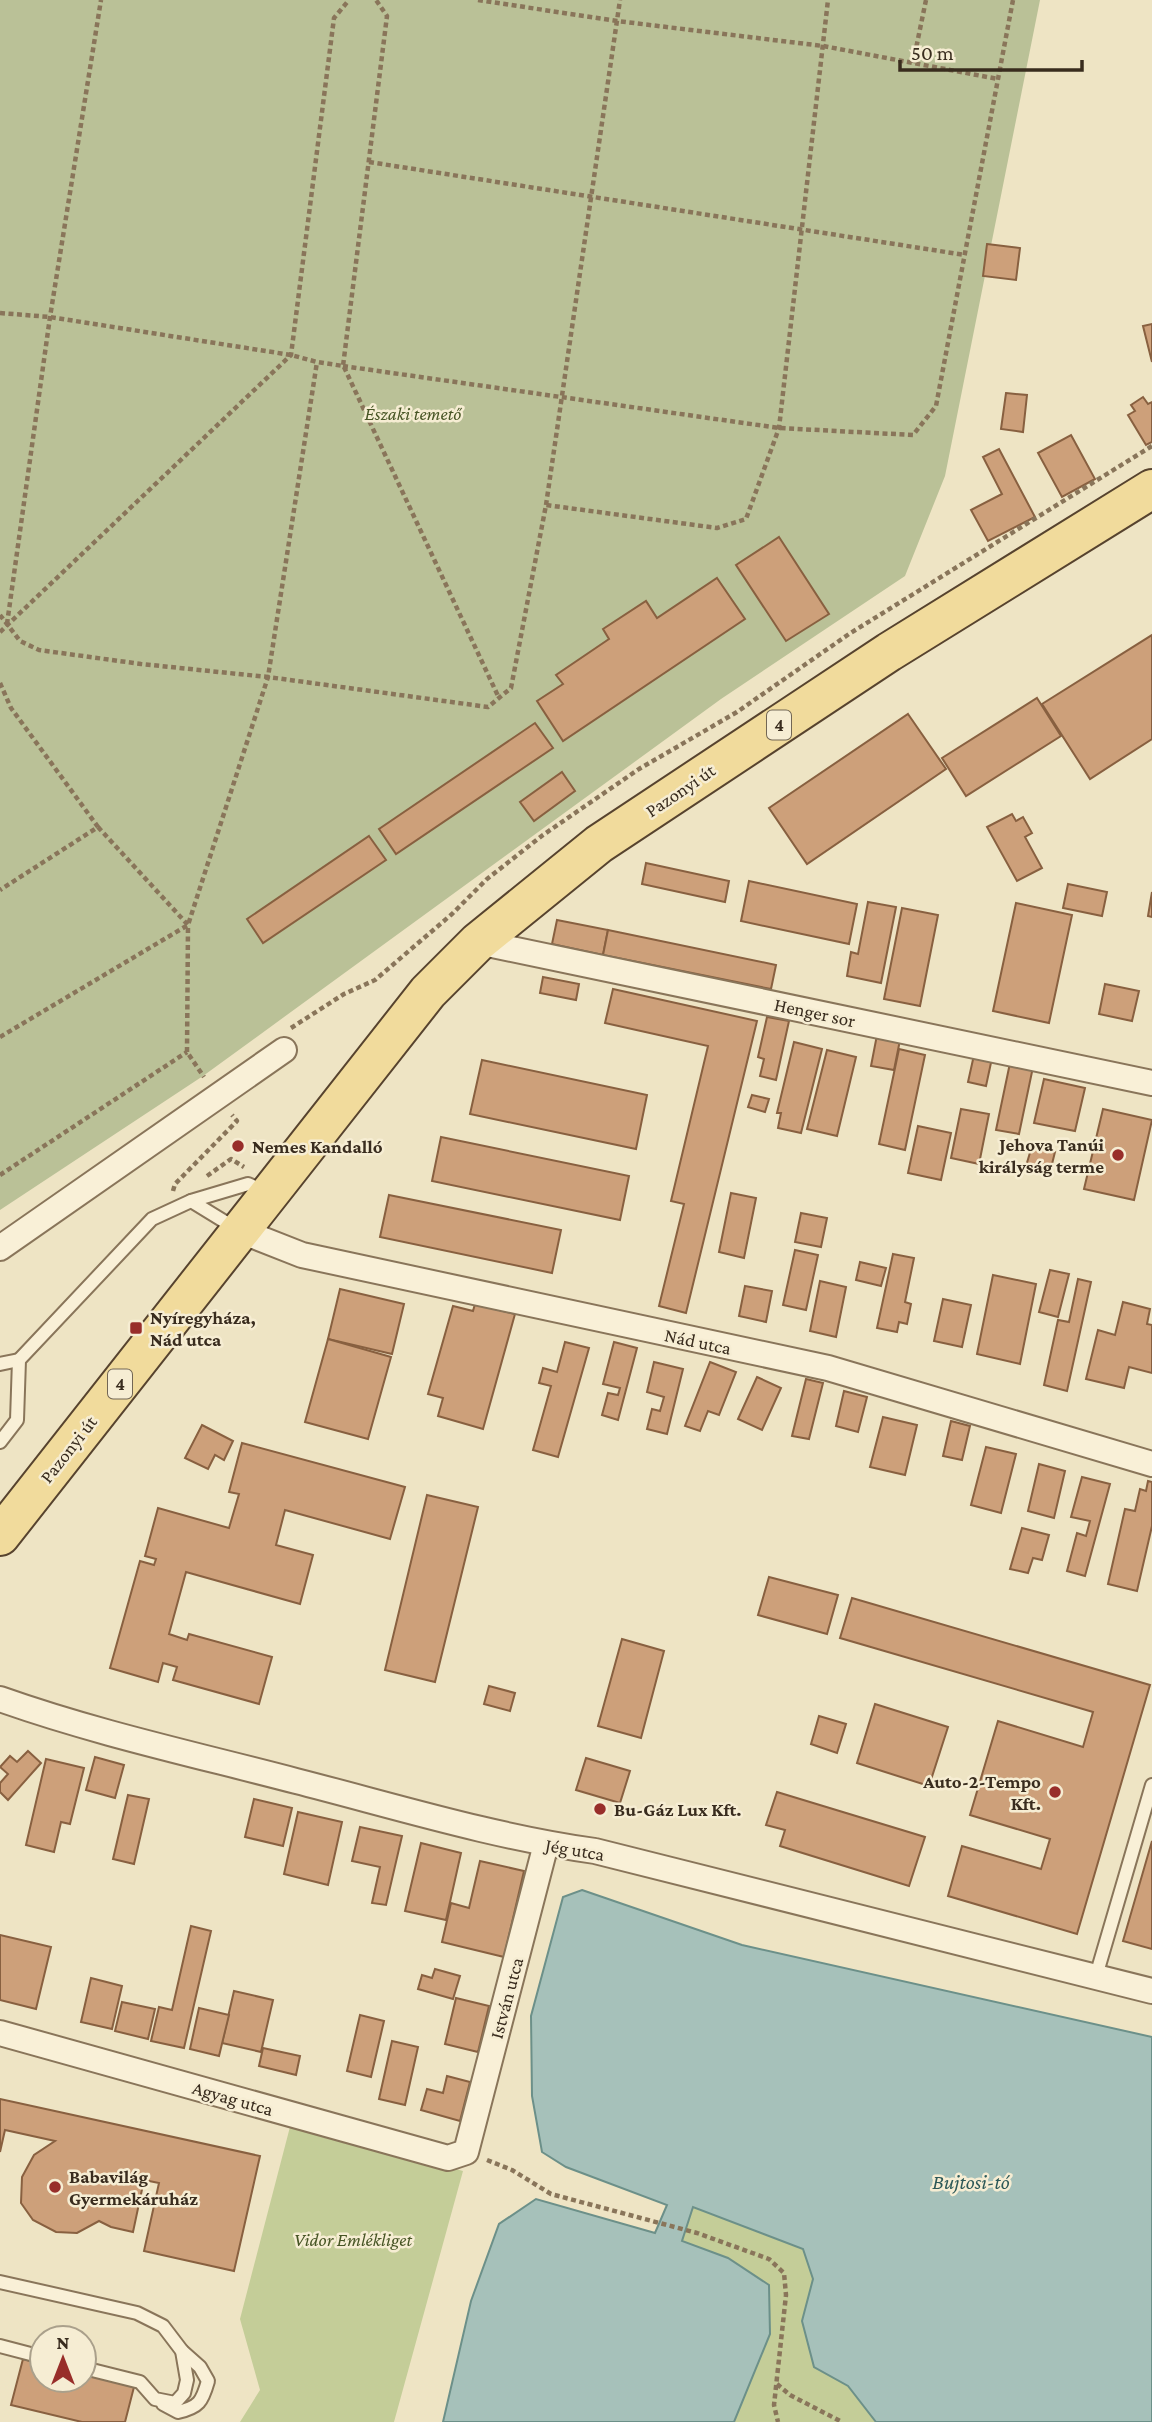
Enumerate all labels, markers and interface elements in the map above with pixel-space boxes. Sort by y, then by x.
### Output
scale bar [900,28,1082,72]
text: 50 m [911,41,954,65]
park label: Északi temető [365,403,462,424]
road number: 4 [767,710,791,740]
street label: Pazonyi út [641,759,720,821]
street label: Henger sor [772,994,858,1031]
place label: Jehova Tanúi királyság terme [979,1134,1104,1177]
place label: Nemes Kandalló [252,1136,383,1157]
marker: Nemes Kandalló [230,1138,246,1154]
marker: Jehova Tanúi királyság terme [1110,1147,1126,1163]
place label: Nyíregyháza, Nád utca [150,1307,256,1350]
marker: Nyíregyháza, Nád utca [128,1320,144,1336]
street label: Nád utca [663,1324,733,1359]
road number: 4 [108,1370,132,1399]
street label: Pazonyi út [36,1411,102,1487]
place label: Auto-2-Tempo Kft. [922,1771,1041,1814]
marker: Auto-2-Tempo Kft. [1047,1784,1063,1800]
place label: Bu-Gáz Lux Kft. [614,1799,742,1820]
marker: Bu-Gáz Lux Kft. [592,1801,608,1817]
street label: Jég utca [542,1834,606,1865]
street label: István utca [486,1955,527,2041]
street label: Agyag utca [190,2077,276,2120]
place label: Babavilág Gyermekáruház [69,2166,198,2209]
water label: Bujtosi-tó [932,2170,1011,2194]
marker: Babavilág Gyermekáruház [47,2179,63,2195]
park label: Vidor Emlékliget [294,2229,412,2250]
north arrow [28,2324,98,2394]
text: N [57,2332,70,2353]

